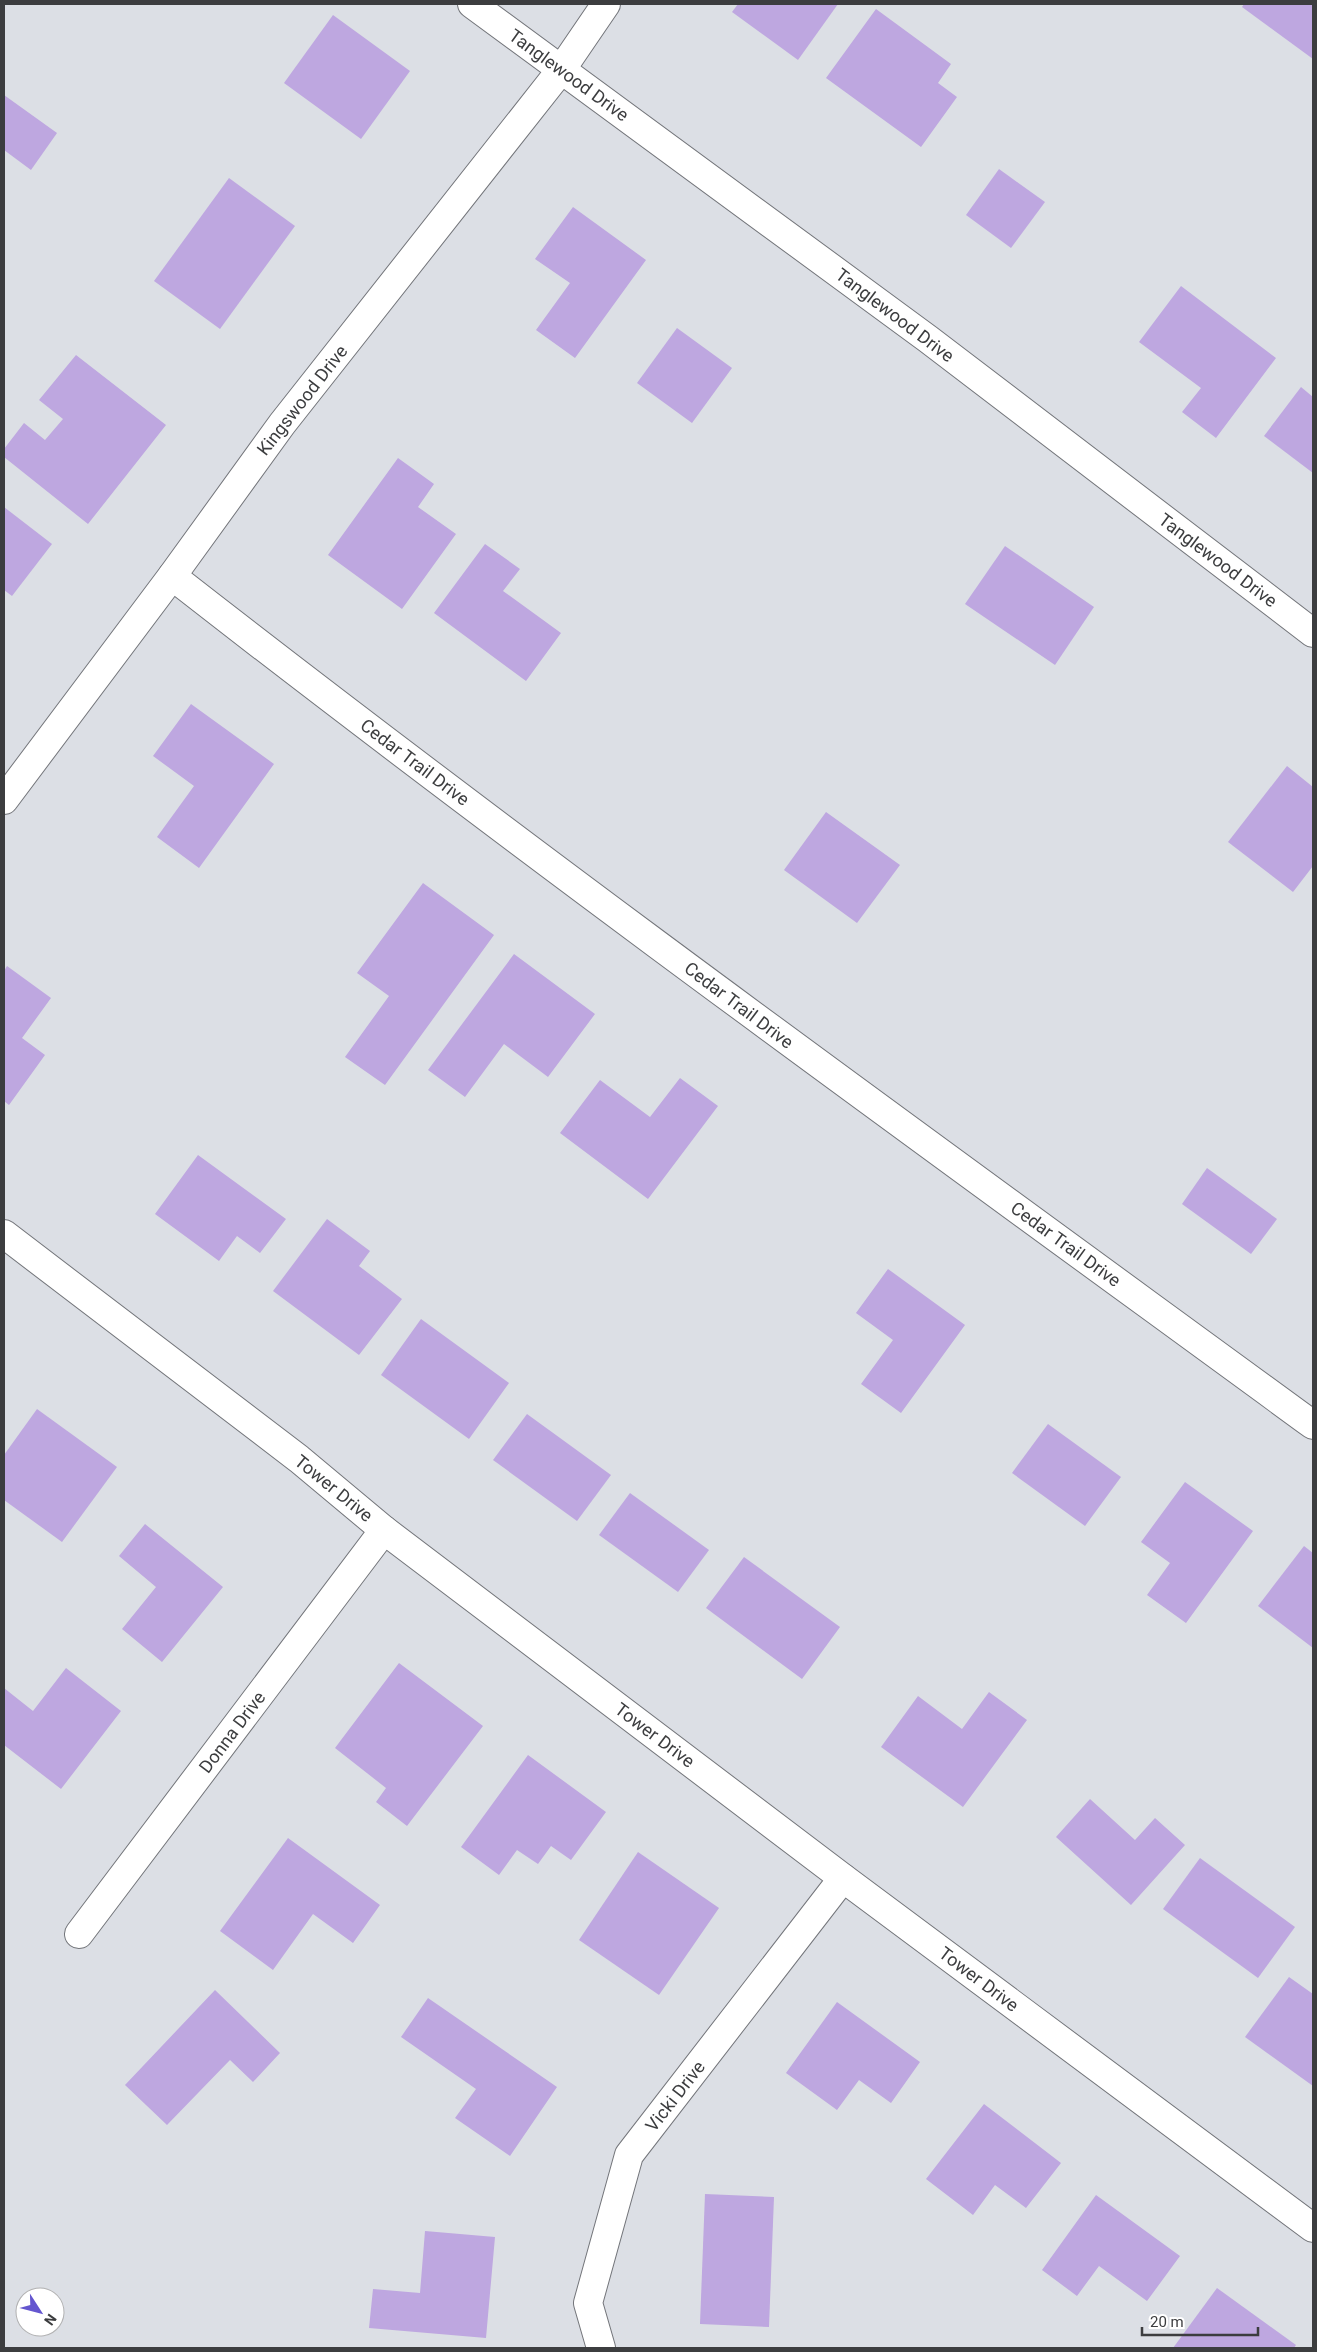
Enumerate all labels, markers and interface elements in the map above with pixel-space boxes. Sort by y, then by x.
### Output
street label: Tanglewood Drive [505,25,633,125]
street label: Tanglewood Drive [832,264,958,366]
street label: Kingswood Drive [252,341,352,459]
street label: Tanglewood Drive [1155,509,1281,611]
street label: Cedar Trail Drive [356,714,474,810]
street label: Cedar Trail Drive [680,957,798,1053]
street label: Cedar Trail Drive [1007,1197,1125,1291]
street label: Tower Drive [291,1450,377,1526]
street label: Donna Drive [195,1687,269,1777]
street label: Tower Drive [611,1698,699,1772]
street label: Tower Drive [935,1942,1023,2016]
street label: Vicki Drive [641,2057,709,2135]
north arrow [15,2287,65,2337]
scale bar [1142,2304,1258,2336]
text: N [41,2311,60,2328]
text: 20 m [1150,2313,1184,2331]

